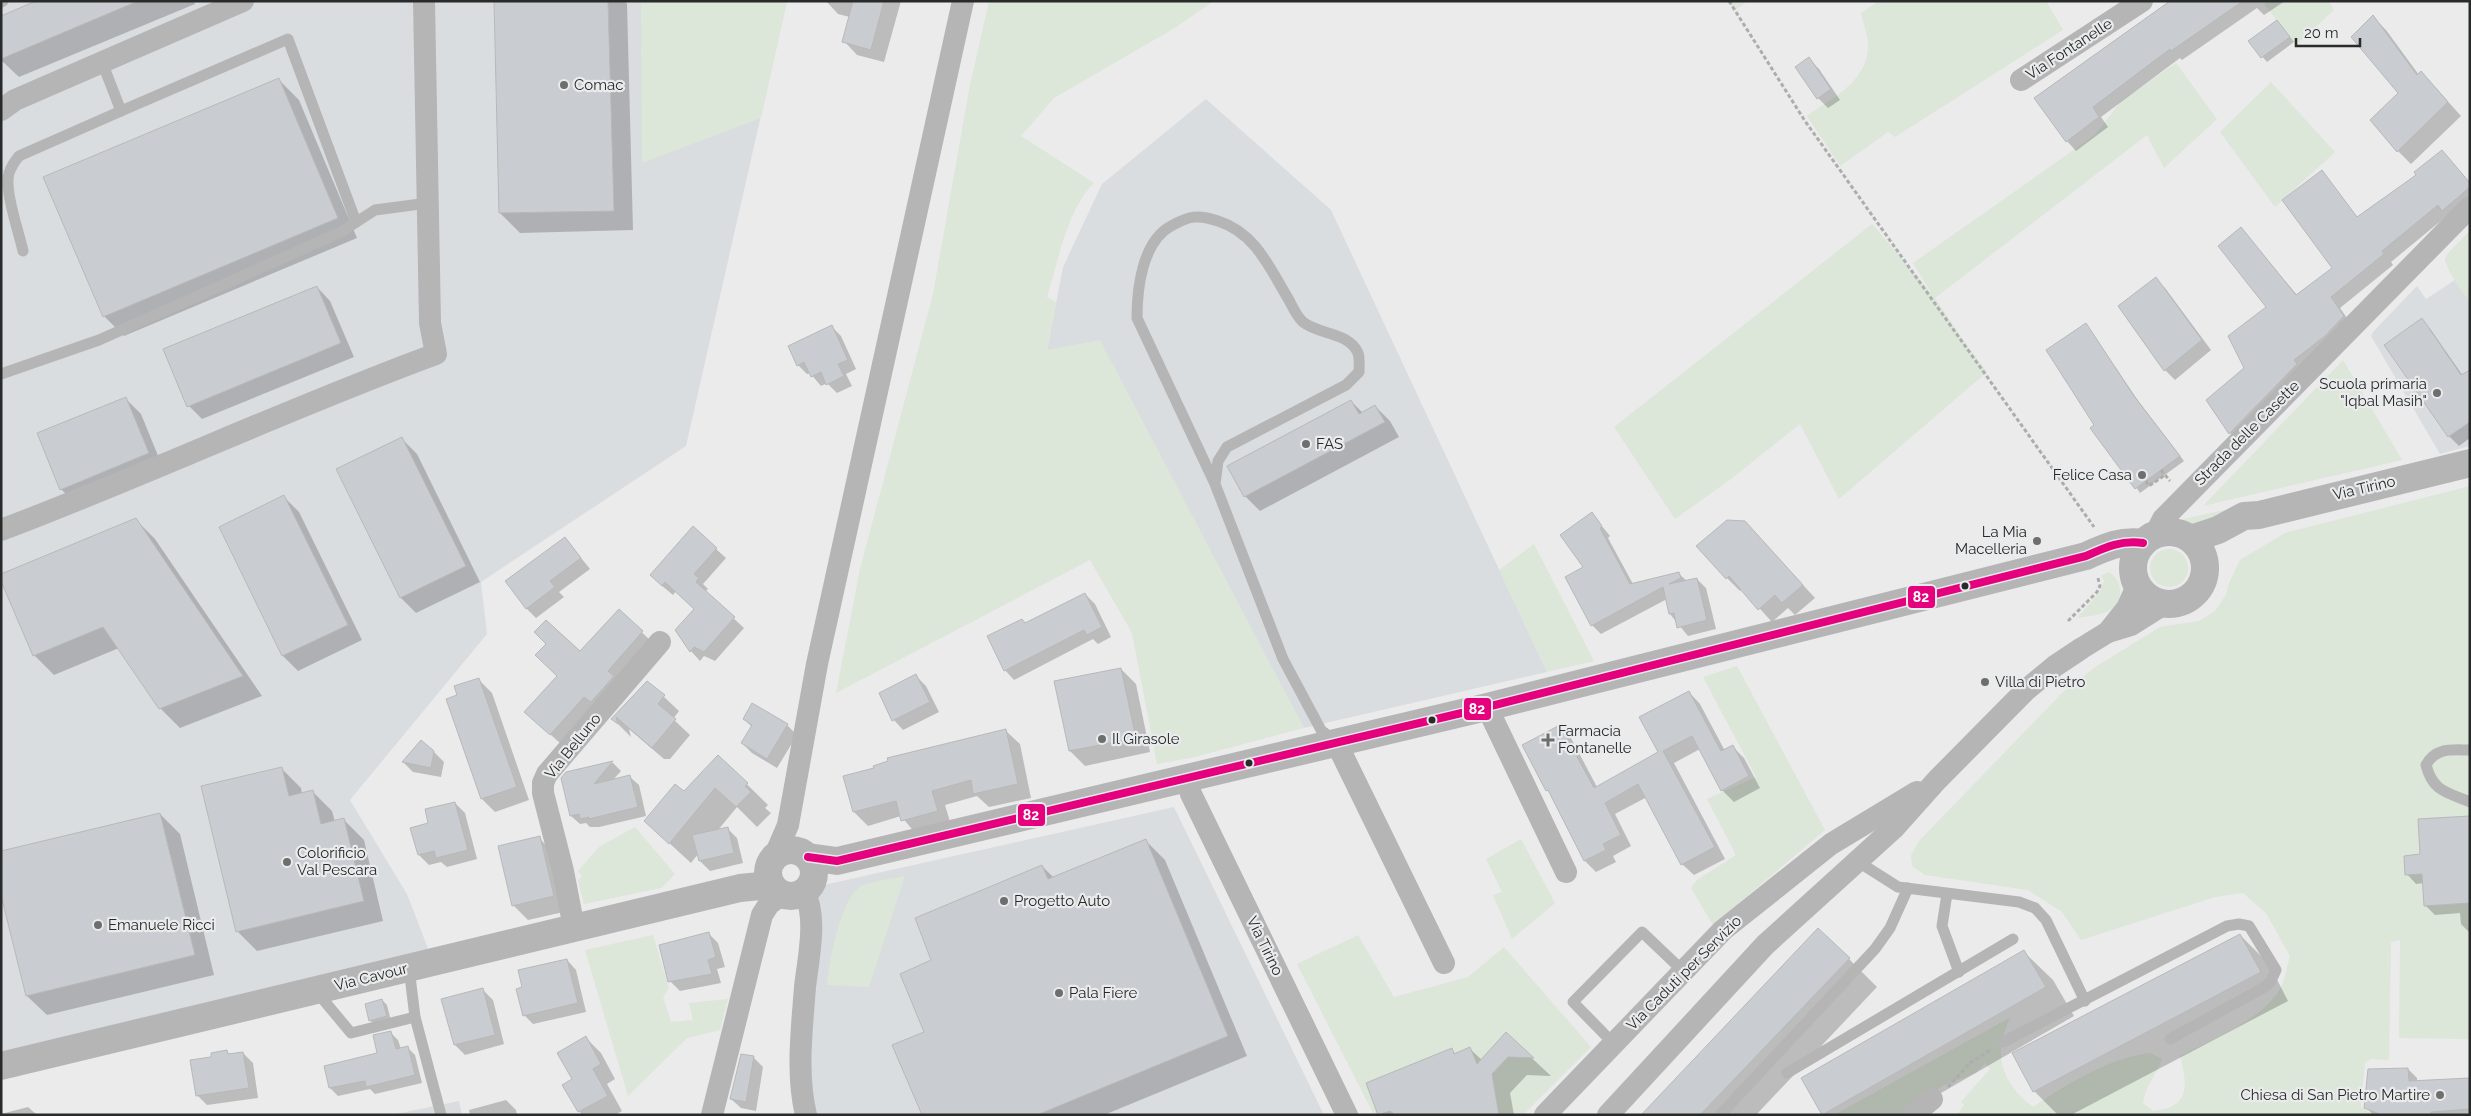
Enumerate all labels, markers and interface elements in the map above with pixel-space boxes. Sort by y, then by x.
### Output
street label: Via Fontanelle [2023,14,2116,84]
scale bar [2296,15,2360,47]
text: 20 m [2304,24,2339,42]
place label: Comac [574,76,623,94]
marker: Comac [558,79,570,91]
place label: Scuola primaria "Iqbal Masih" [2319,375,2427,410]
street label: Strada delle Casette [2191,377,2303,489]
marker: Scuola primaria "Iqbal Masih" [2431,387,2443,399]
place label: FAS [1316,435,1343,453]
marker: FAS [1300,438,1312,450]
place label: Felice Casa [2053,466,2132,484]
marker: Felice Casa [2136,469,2148,481]
street label: Via Tirino [2331,472,2397,504]
place label: La Mia Macelleria [1955,523,2027,558]
marker: La Mia Macelleria [2031,535,2043,547]
unlabelled marker [1960,581,1970,591]
line badge: 82 [1907,585,1936,609]
text: 82 [1913,589,1929,605]
place label: Villa di Pietro [1995,673,2085,691]
marker: Villa di Pietro [1979,676,1991,688]
line badge: 82 [1463,697,1492,721]
text: 82 [1469,701,1485,717]
street label: Via Belluno [541,710,605,782]
unlabelled marker [1427,715,1437,725]
place label: Farmacia Fontanelle [1558,722,1632,757]
place label: Il Girasole [1112,730,1180,748]
marker: Il Girasole [1096,733,1108,745]
marker: Farmacia Fontanelle [1542,734,1554,746]
unlabelled marker [1244,758,1254,768]
line badge: 82 [1017,803,1046,827]
text: 82 [1023,807,1039,823]
place label: Colorificio Val Pescara [297,844,377,879]
marker: Colorificio Val Pescara [281,856,293,868]
place label: Progetto Auto [1014,892,1110,910]
marker: Progetto Auto [998,895,1010,907]
street label: Via Caduti per Servizio [1623,912,1745,1034]
street label: Via Tirino [1243,913,1287,979]
place label: Emanuele Ricci [108,916,215,934]
marker: Emanuele Ricci [92,919,104,931]
street label: Via Cavour [333,959,410,995]
place label: Pala Fiere [1069,984,1137,1002]
marker: Pala Fiere [1053,987,1065,999]
place label: Chiesa di San Pietro Martire [2241,1086,2430,1104]
marker: Chiesa di San Pietro Martire [2434,1089,2446,1101]

